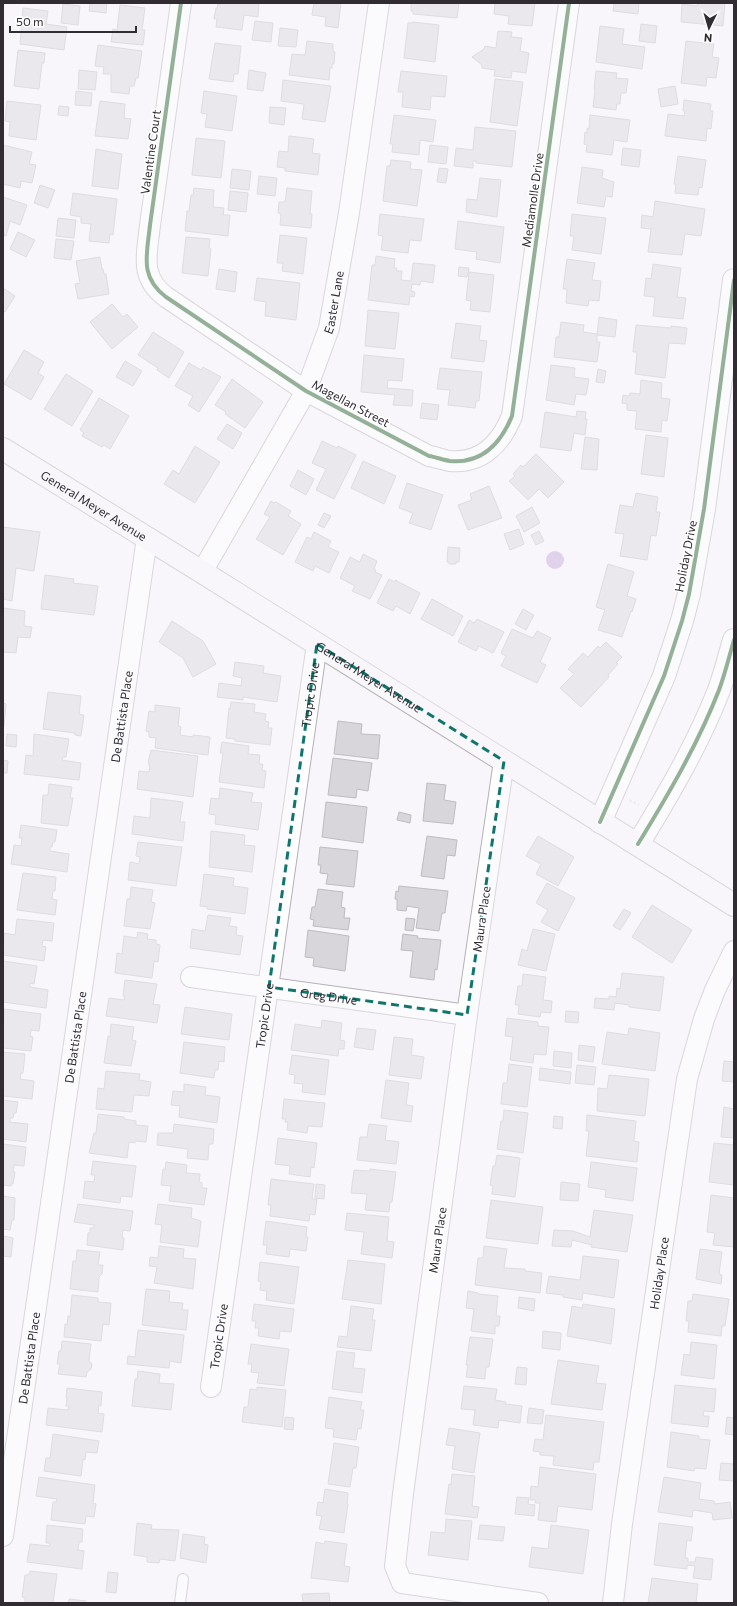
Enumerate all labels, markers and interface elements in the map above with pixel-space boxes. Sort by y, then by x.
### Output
scale bar [10,8,136,34]
north arrow [689,8,729,48]
text: 50 m [16,14,44,28]
text: N [703,32,713,45]
street label: Valentine Court [137,109,163,195]
street label: Mediamolle Drive [518,152,546,248]
street label: Easter Lane [321,270,346,336]
street label: Magellan Street [310,377,392,429]
street label: General Meyer Avenue [38,467,150,543]
street label: Holiday Drive [671,519,699,593]
street label: General Meyer Avenue [314,638,424,715]
street label: Tropic Drive [298,661,321,729]
street label: De Battista Place [108,670,135,763]
street label: Maura Place [469,885,493,953]
street label: Tropic Drive [252,982,276,1049]
street label: Greg Drive [299,985,358,1007]
street label: De Battista Place [61,990,89,1084]
street label: Maura Place [425,1206,449,1274]
street label: Holiday Place [646,1236,671,1310]
street label: Tropic Drive [207,1303,230,1370]
street label: De Battista Place [15,1311,42,1405]

